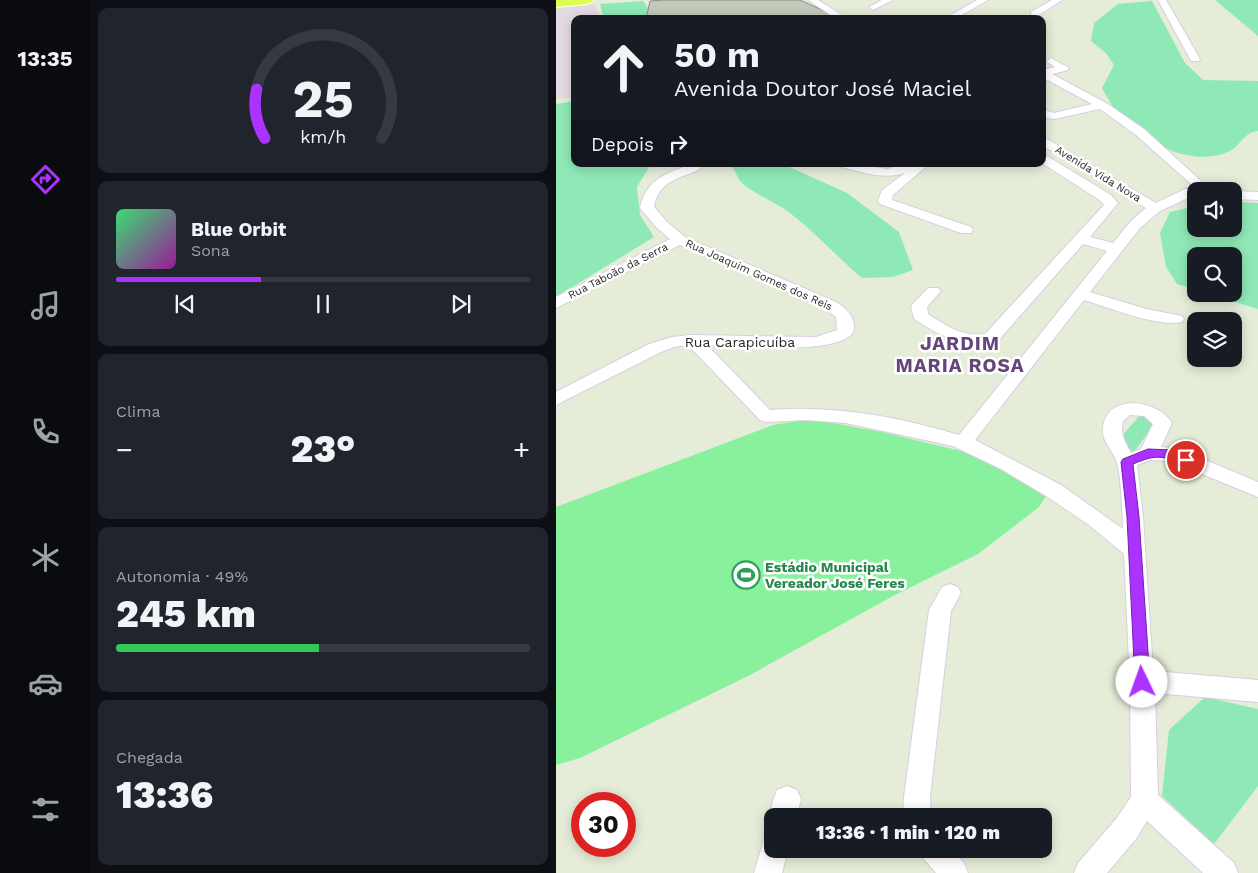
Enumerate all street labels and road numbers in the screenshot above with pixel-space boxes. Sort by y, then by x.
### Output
street label: Avenida Vida Nova [1053,143,1143,205]
street label: Rua Joaquim Gomes dos Reis [684,237,835,313]
street label: Rua Taboão da Serra [566,240,670,302]
street label: Rua Carapicuíba [685,334,795,350]

